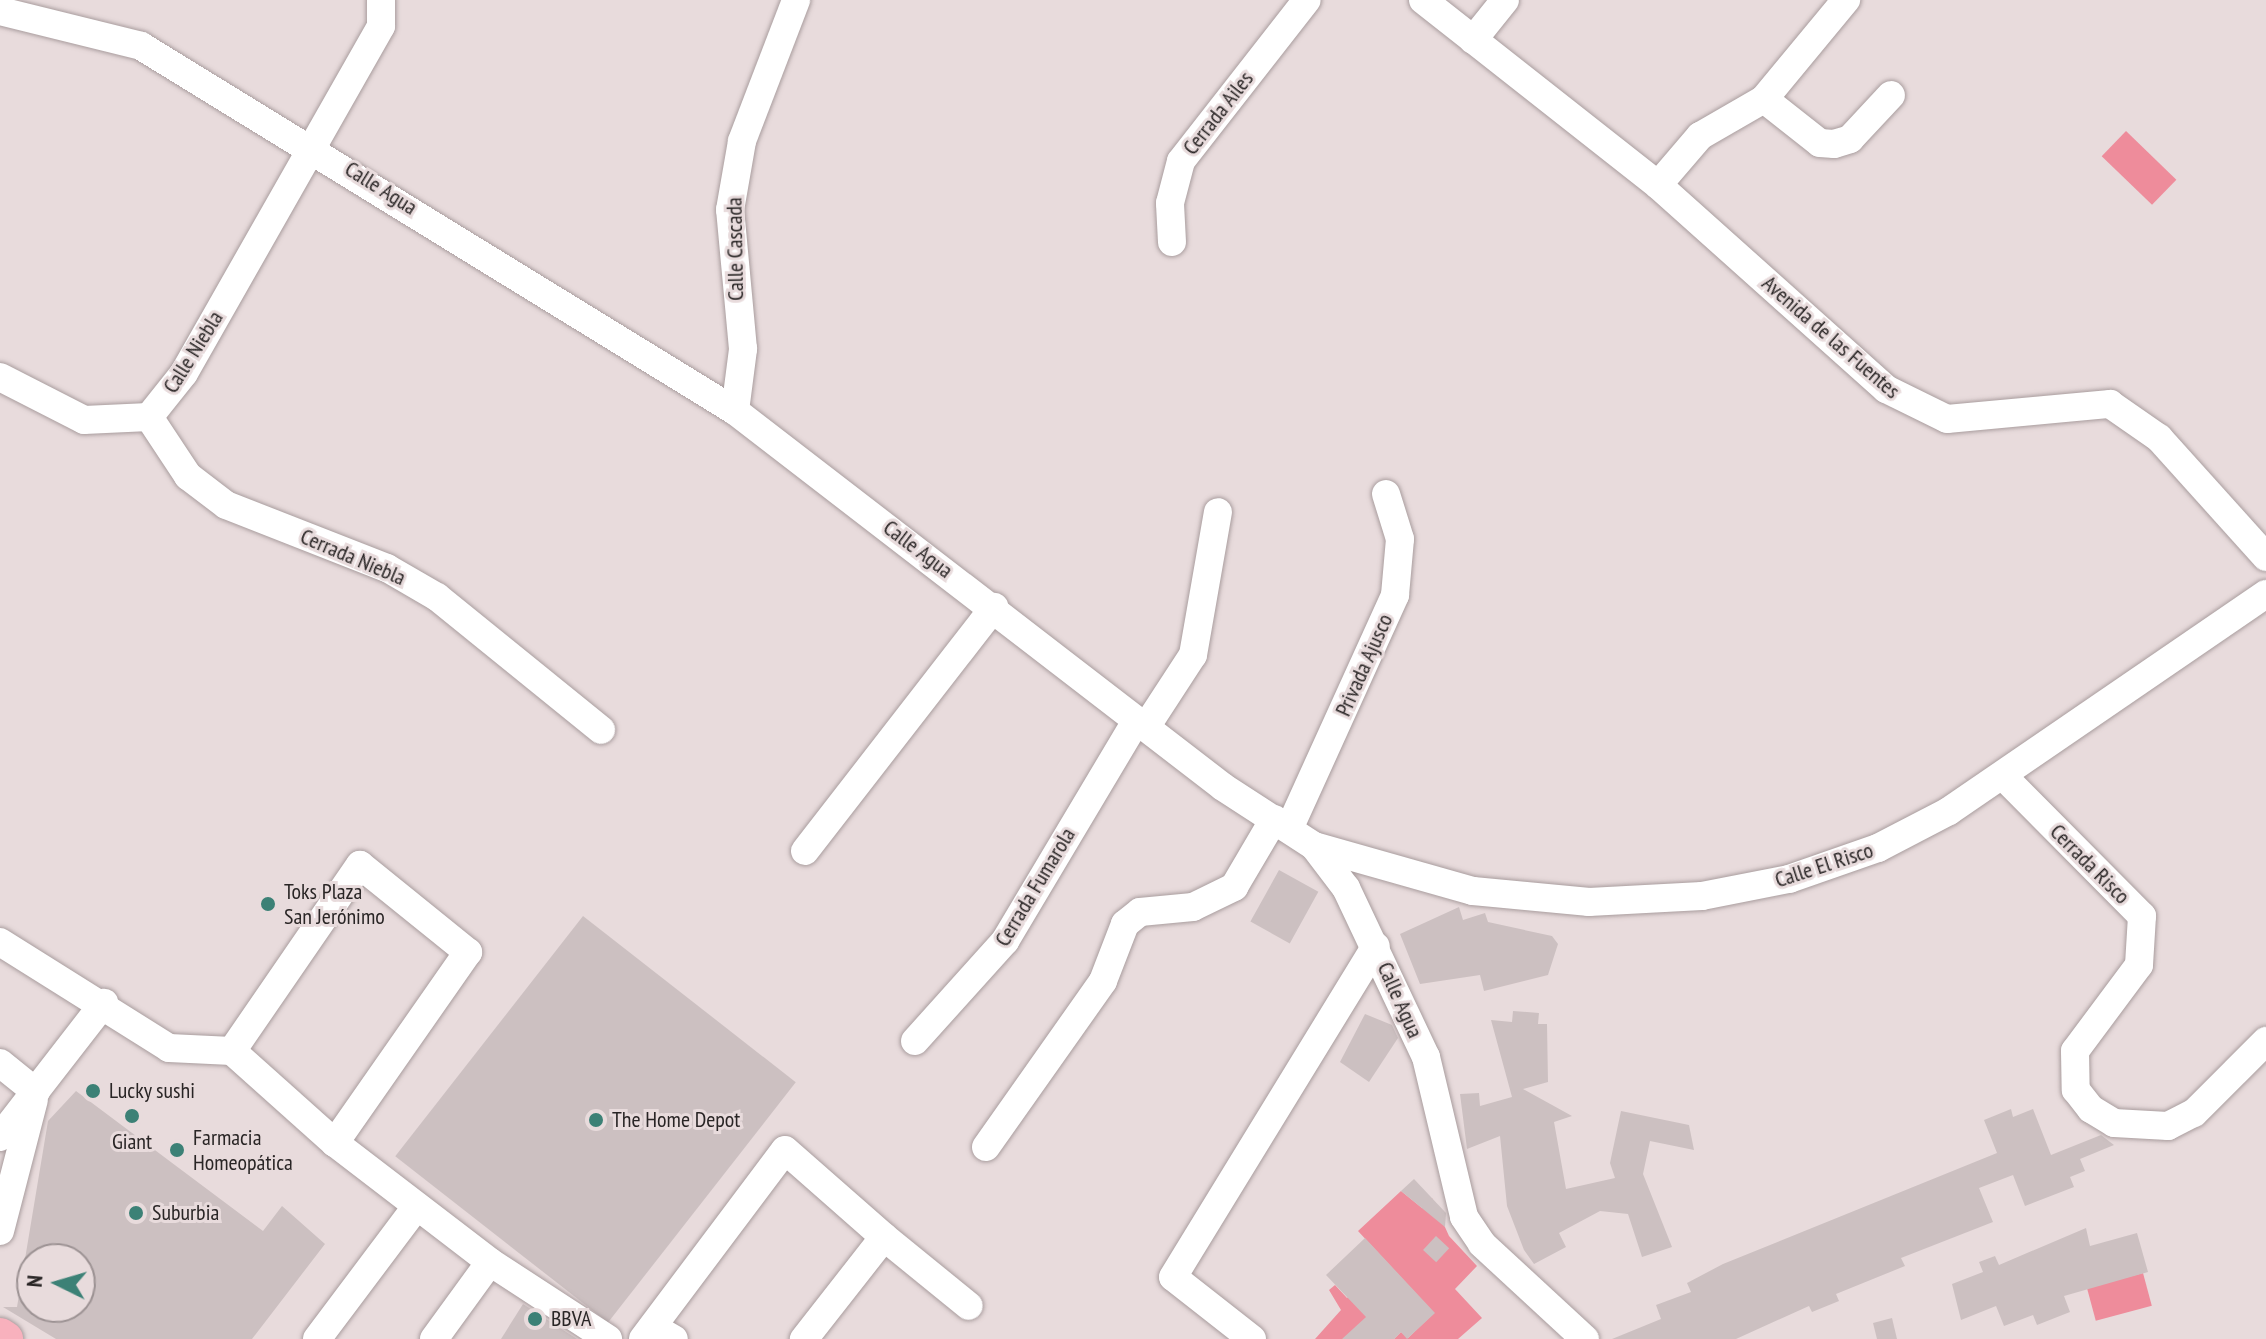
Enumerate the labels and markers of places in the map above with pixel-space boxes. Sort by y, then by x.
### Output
place label: Toks Plaza San Jerónimo [284,878,385,930]
marker: Toks Plaza San Jerónimo [259,895,277,913]
place label: Lucky sushi [109,1078,196,1104]
marker: Lucky sushi [84,1082,102,1100]
marker: Giant [123,1107,141,1125]
place label: The Home Depot [612,1107,740,1133]
marker: The Home Depot [587,1111,605,1129]
place label: Farmacia Homeopática [193,1124,293,1176]
place label: Giant [112,1129,152,1155]
marker: Farmacia Homeopática [168,1141,186,1159]
place label: Suburbia [152,1200,219,1226]
marker: Suburbia [127,1204,145,1222]
place label: BBVA [551,1306,591,1332]
marker: BBVA [526,1310,544,1328]

